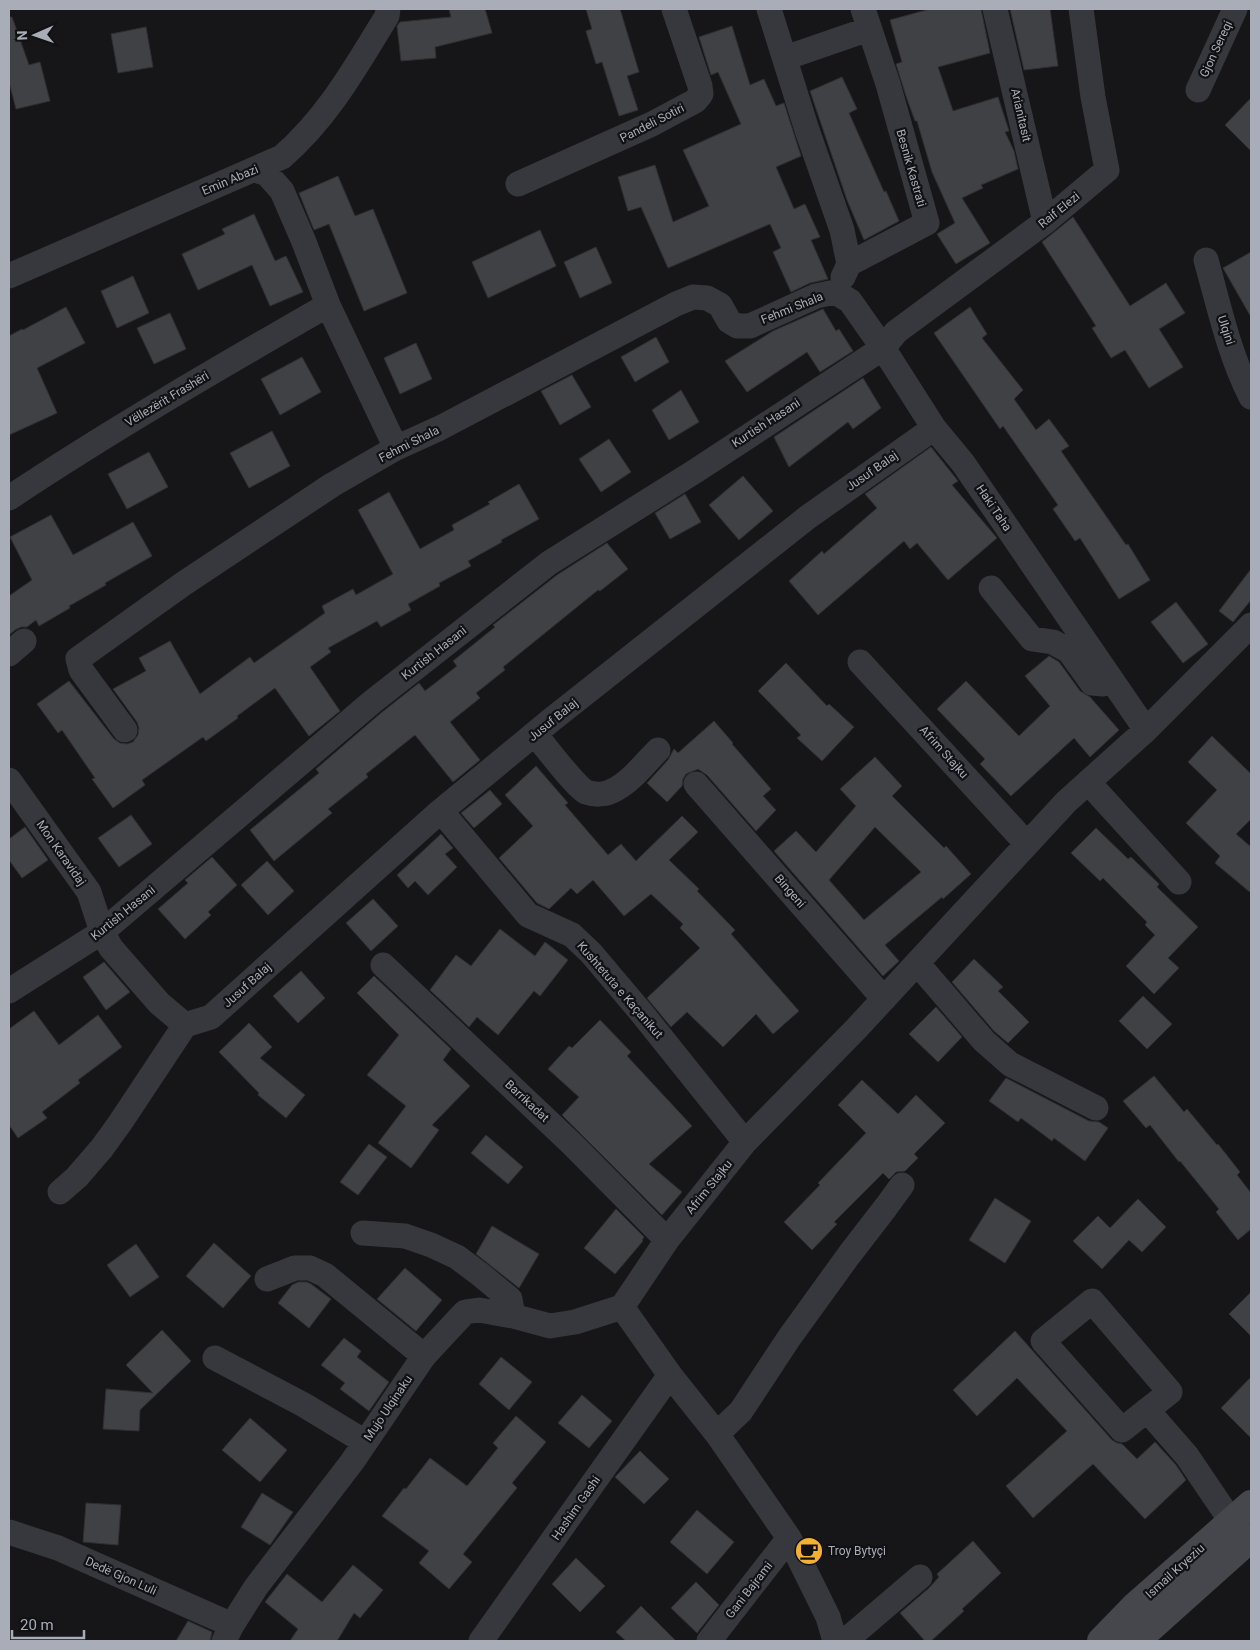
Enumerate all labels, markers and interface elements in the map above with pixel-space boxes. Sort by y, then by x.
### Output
north arrow [10,10,60,60]
street label: Gjon Sereqi [1197,18,1235,80]
text: N [14,30,30,41]
street label: Arianitasit [1008,87,1034,143]
street label: Pandeli Sotiri [617,101,687,145]
street label: Besnik Kastrati [893,128,929,208]
street label: Emin Abazi [200,162,260,198]
street label: Raif Elezi [1036,189,1082,231]
street label: Fehmi Shala [759,289,825,327]
street label: Ulqini [1215,314,1237,346]
street label: Vëllezërit Frashëri [123,368,211,429]
street label: Kurtish Hasani [729,396,803,450]
street label: Fehmi Shala [377,423,441,465]
street label: Jusuf Balaj [844,448,900,494]
street label: Haki Taha [973,482,1015,534]
street label: Kurtish Hasani [399,623,469,683]
street label: Jusuf Balaj [525,696,581,744]
street label: Afrim Stajku [917,723,971,781]
street label: Mon Karavidaj [33,818,89,888]
street label: Bingeni [772,871,808,911]
street label: Kurtish Hasani [88,883,158,943]
street label: Kushtetuta e Kaçanikut [574,939,666,1041]
street label: Jusuf Balaj [220,960,274,1010]
street label: Barrikadat [502,1077,552,1125]
street label: Afrim Stajku [683,1157,735,1217]
street label: Mujo Ulqinaku [361,1373,415,1443]
street label: Hashim Gashi [549,1473,603,1543]
cafe icon: Troy Bytyçi [794,1536,824,1566]
street label: Ismail Kryeziu [1143,1541,1207,1601]
place label: Troy Bytyçi [828,1544,886,1558]
street label: Dedë Gjon Luli [83,1554,159,1598]
street label: Gani Bajrami [723,1559,775,1621]
scale bar [12,1608,85,1640]
text: 20 m [20,1616,54,1634]

